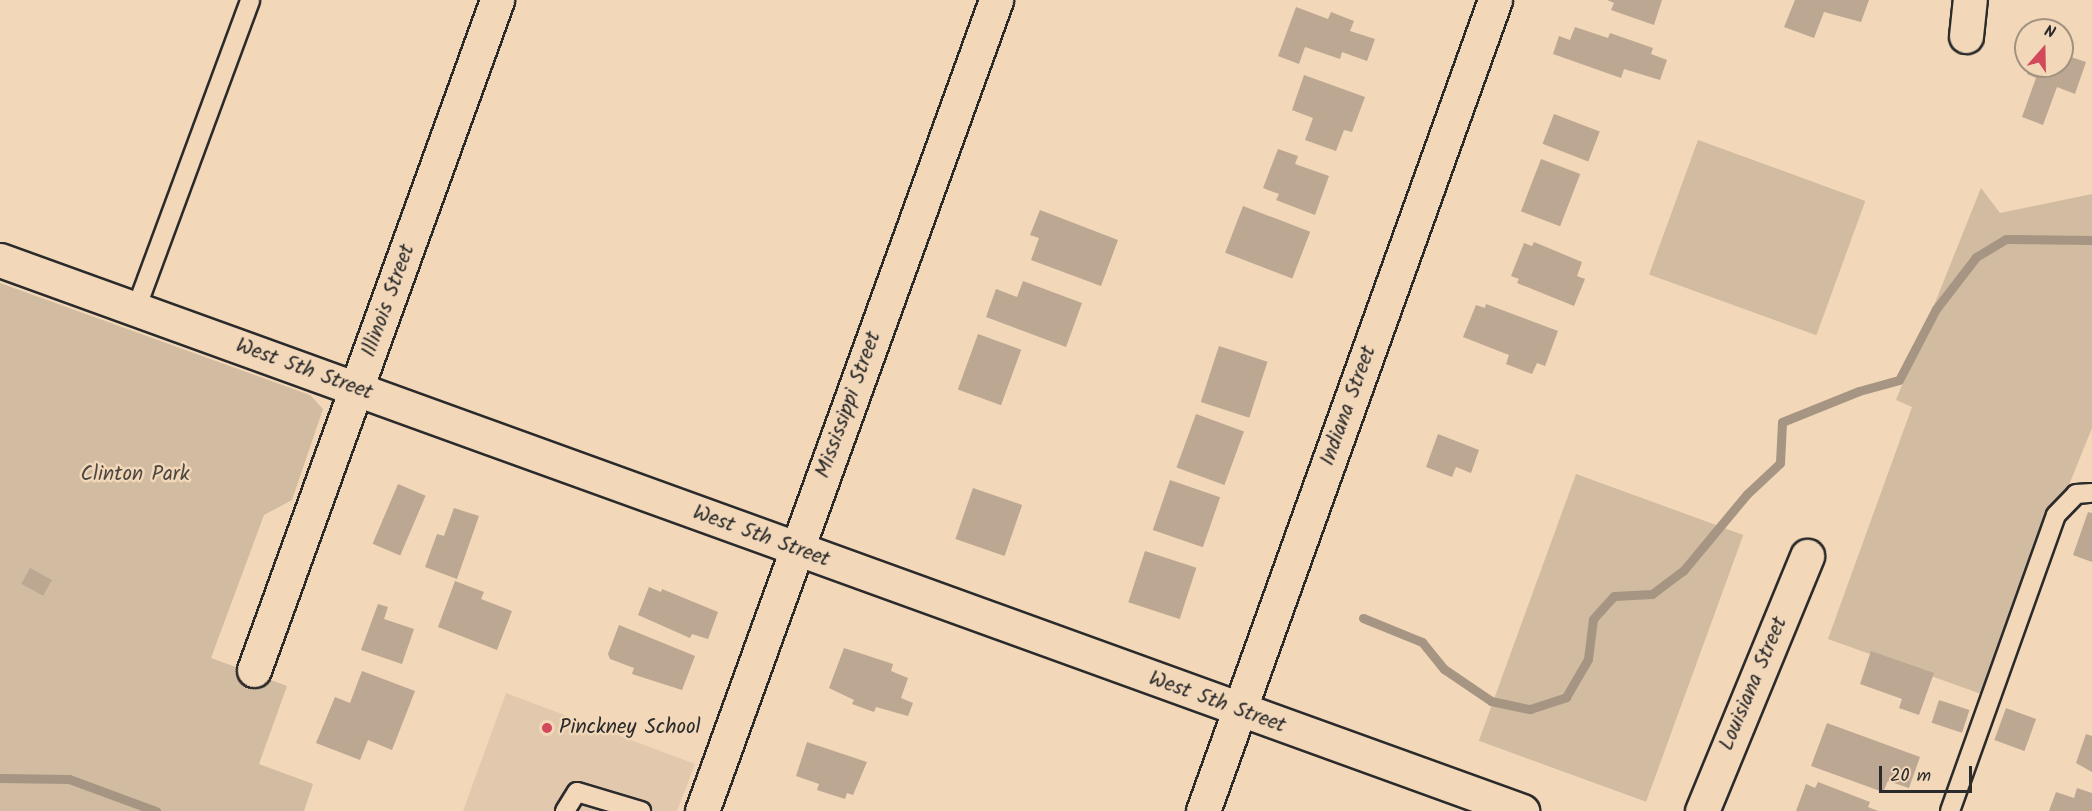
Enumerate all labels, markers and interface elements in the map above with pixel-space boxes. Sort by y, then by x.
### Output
north arrow [2014,18,2074,78]
text: N [2041,19,2059,46]
street label: Illinois Street [357,241,421,361]
street label: Mississippi Street [811,328,887,482]
street label: West 5th Street [232,334,376,406]
street label: Indiana Street [1316,343,1382,469]
park label: Clinton Park [80,462,190,488]
street label: West 5th Street [689,501,833,573]
street label: Louisiana Street [1715,613,1793,755]
street label: West 5th Street [1145,667,1289,739]
place label: Pinckney School [559,715,701,741]
marker: Pinckney School [540,721,554,735]
scale bar [1882,754,1975,792]
text: 20 m [1890,762,1931,791]

